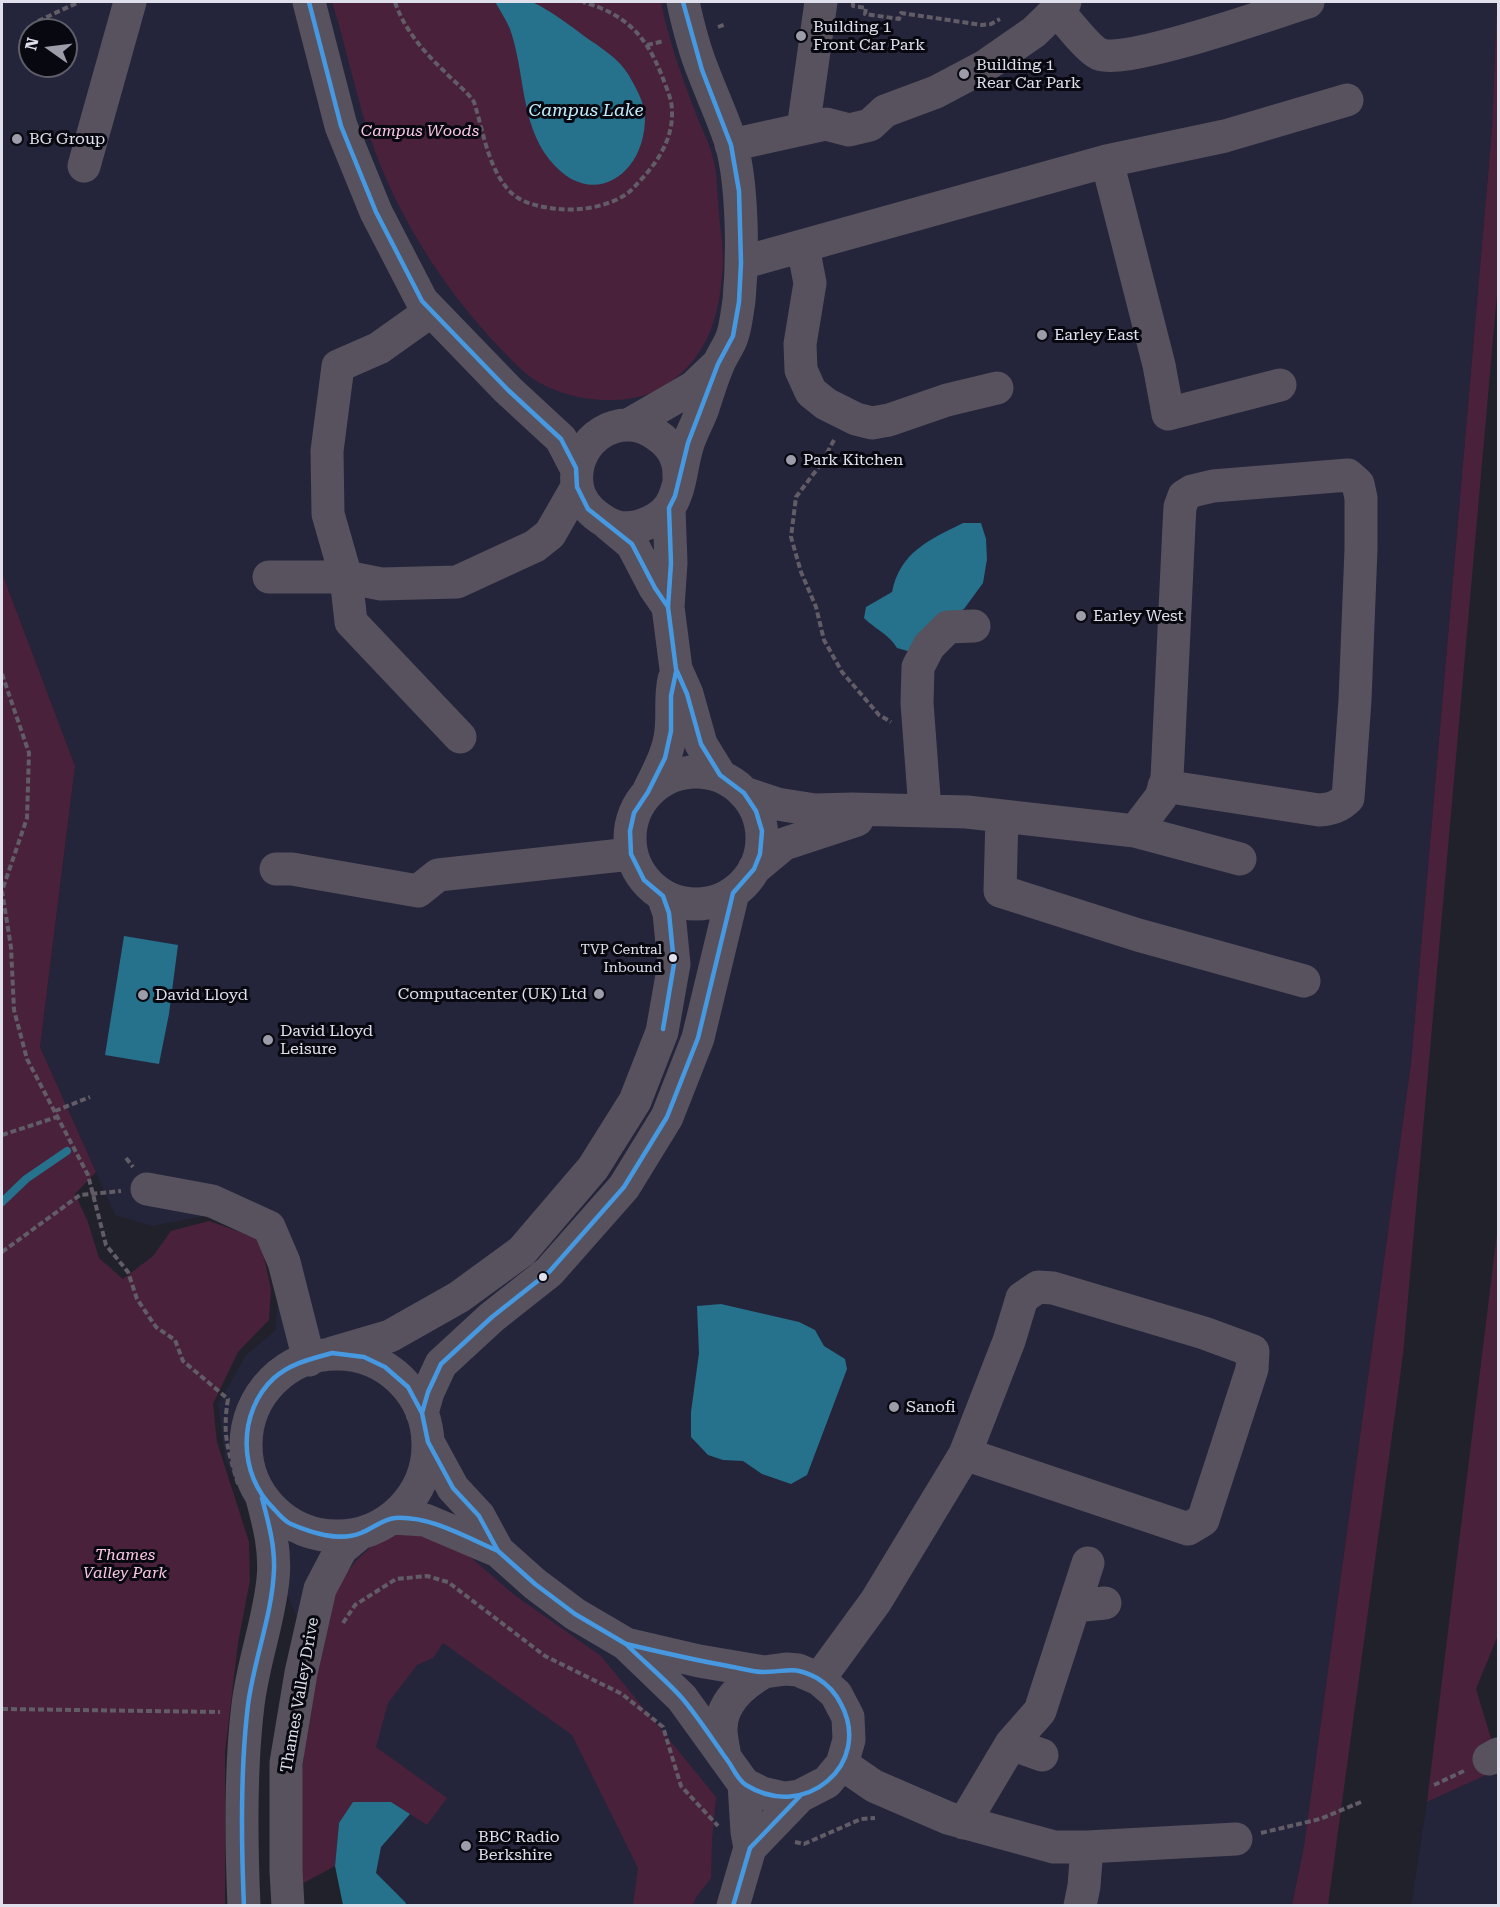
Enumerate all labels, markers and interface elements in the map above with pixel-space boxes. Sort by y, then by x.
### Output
place label: Building 1 Front Car Park [813,17,925,55]
north arrow [18,18,78,78]
marker: Building 1 Front Car Park [794,29,808,43]
text: N [21,36,43,52]
place label: Building 1 Rear Car Park [976,55,1081,93]
marker: Building 1 Rear Car Park [957,67,971,81]
water label: Campus Lake [528,100,644,122]
park label: Campus Woods [361,121,479,141]
place label: BG Group [29,129,105,149]
marker: BG Group [10,132,24,146]
place label: Earley East [1054,325,1139,345]
marker: Earley East [1035,328,1049,342]
place label: Park Kitchen [803,450,903,470]
marker: Park Kitchen [784,453,798,467]
place label: Earley West [1093,606,1184,626]
marker: Earley West [1074,609,1088,623]
place label: TVP Central Inbound [581,942,662,975]
marker: TVP Central Inbound [667,952,679,964]
place label: Computacenter (UK) Ltd [398,984,587,1004]
place label: David Lloyd [155,985,248,1005]
marker: Computacenter (UK) Ltd [592,987,606,1001]
marker: David Lloyd [136,988,150,1002]
place label: David Lloyd Leisure [280,1021,373,1059]
marker: David Lloyd Leisure [261,1033,275,1047]
unlabelled marker [537,1271,549,1283]
place label: Sanofi [906,1397,956,1417]
marker: Sanofi [887,1400,901,1414]
park label: Thames Valley Park [83,1545,167,1583]
street label: Thames Valley Drive [277,1616,323,1774]
place label: BBC Radio Berkshire [478,1827,560,1865]
marker: BBC Radio Berkshire [459,1839,473,1853]

